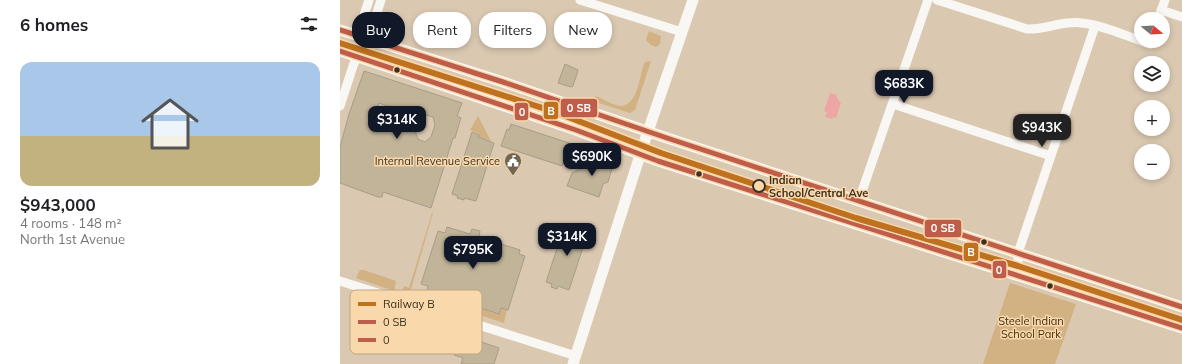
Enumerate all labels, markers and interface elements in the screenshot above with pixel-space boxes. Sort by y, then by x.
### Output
chip: Buy [352,12,405,48]
chip: Rent [413,12,471,48]
chip: Filters [479,12,546,48]
chip: New [554,12,612,48]
north arrow [1134,12,1170,48]
map controls [1134,12,1170,180]
icon: filters [298,13,320,35]
text: 6 homes [20,14,88,35]
button: layers [1134,56,1170,92]
unlabelled marker [392,65,402,75]
pin: $683K [876,70,932,104]
text: $683K [884,75,924,91]
icon: home [134,88,206,160]
line badge: 0 SB [560,98,598,118]
button: + [1134,100,1170,136]
line badge: B [543,101,559,120]
text: 0 SB [567,101,592,115]
line badge: 0 [514,102,529,121]
text: B [547,104,555,118]
text: 0 [519,105,526,119]
pin: $314K [369,106,425,140]
text: $314K [377,111,417,127]
pin: $943K [1014,114,1070,148]
text: $943K [1022,119,1062,135]
pin: $690K [564,143,620,177]
button: − [1134,144,1170,180]
text: $690K [572,148,612,164]
public building icon: Internal Revenue Service [503,151,523,176]
place label: Internal Revenue Service [375,154,500,168]
unlabelled marker [694,169,704,179]
place label: Indian School/Central Ave [769,173,868,200]
marker: Indian School/Central Ave [752,179,766,193]
text: $943,000 [20,194,96,215]
text: 4 rooms · 148 m² [20,215,121,231]
line badge: 0 SB [924,219,962,238]
text: 0 SB [931,221,956,235]
pin: $314K [539,223,595,257]
text: $314K [547,228,587,244]
text: North 1st Avenue [20,231,125,247]
pin: $795K [445,236,501,270]
unlabelled marker [979,237,989,247]
text: $795K [453,241,493,257]
line badge: B [963,242,979,262]
text: B [967,245,975,259]
line badge: 0 [992,260,1007,279]
text: 0 [996,263,1003,277]
unlabelled marker [1045,281,1055,291]
legend [350,290,482,354]
text: Railway B [383,297,435,311]
park label: Steele Indian School Park [998,314,1064,341]
text: 0 SB [383,315,407,329]
text: 0 [383,333,390,347]

